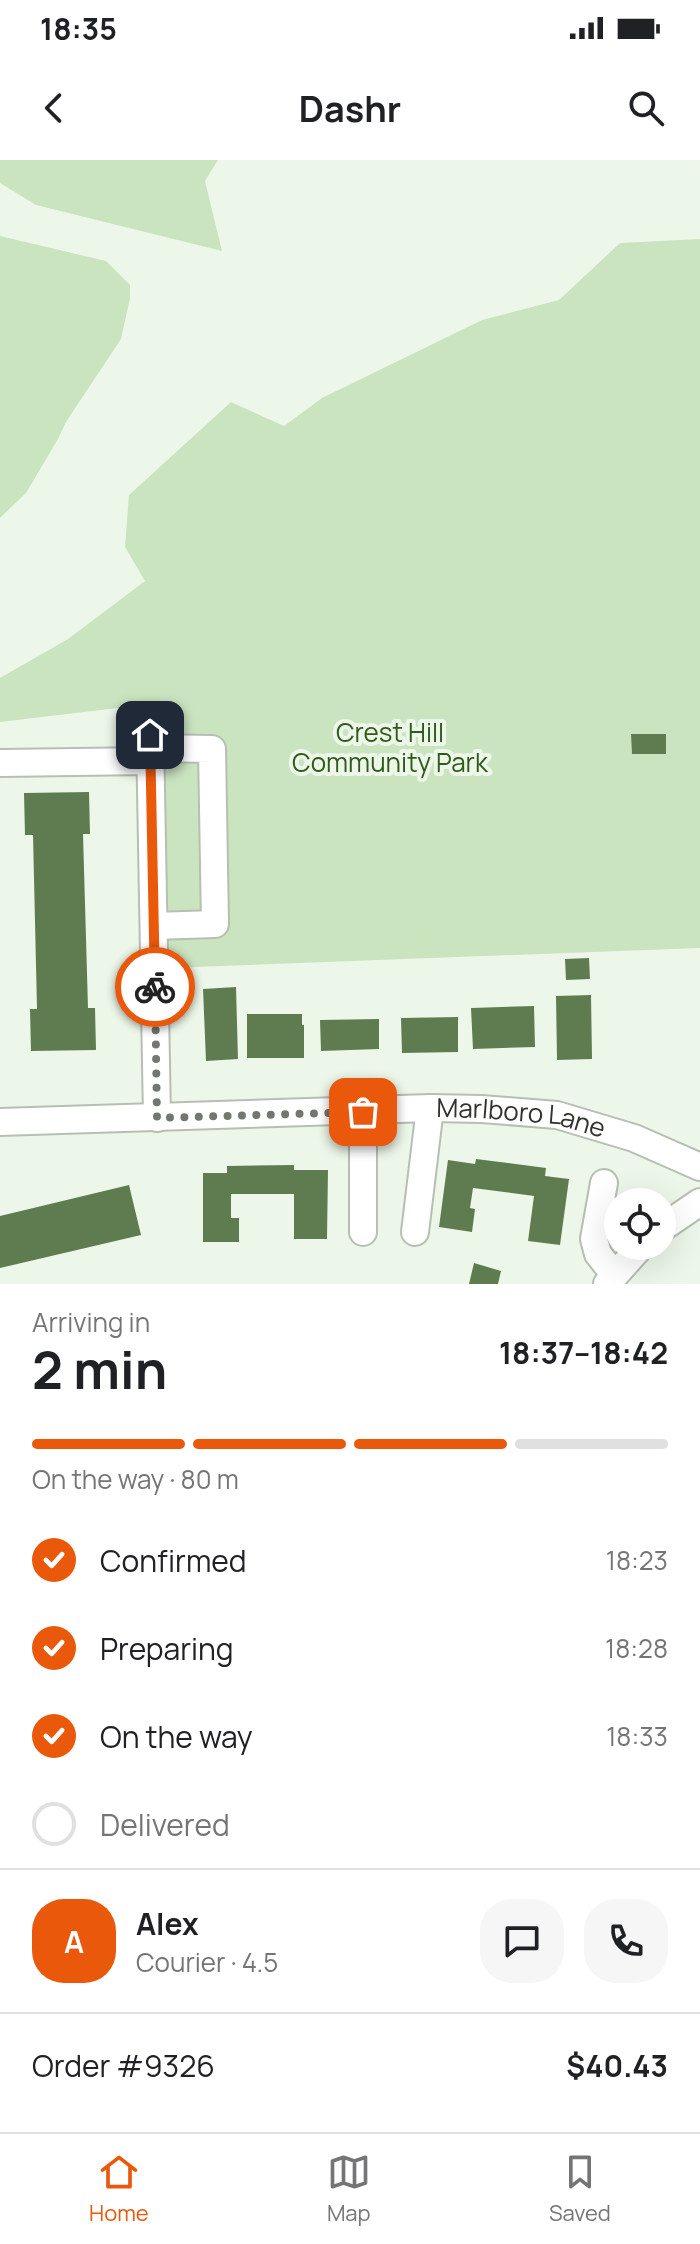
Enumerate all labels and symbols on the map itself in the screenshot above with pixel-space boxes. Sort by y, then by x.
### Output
pin [116,701,184,769]
park label: Crest Hill Community Park [292,714,489,780]
courier [115,947,195,1027]
pin [329,1078,397,1146]
street label: Marlboro Lane [436,1089,610,1146]

